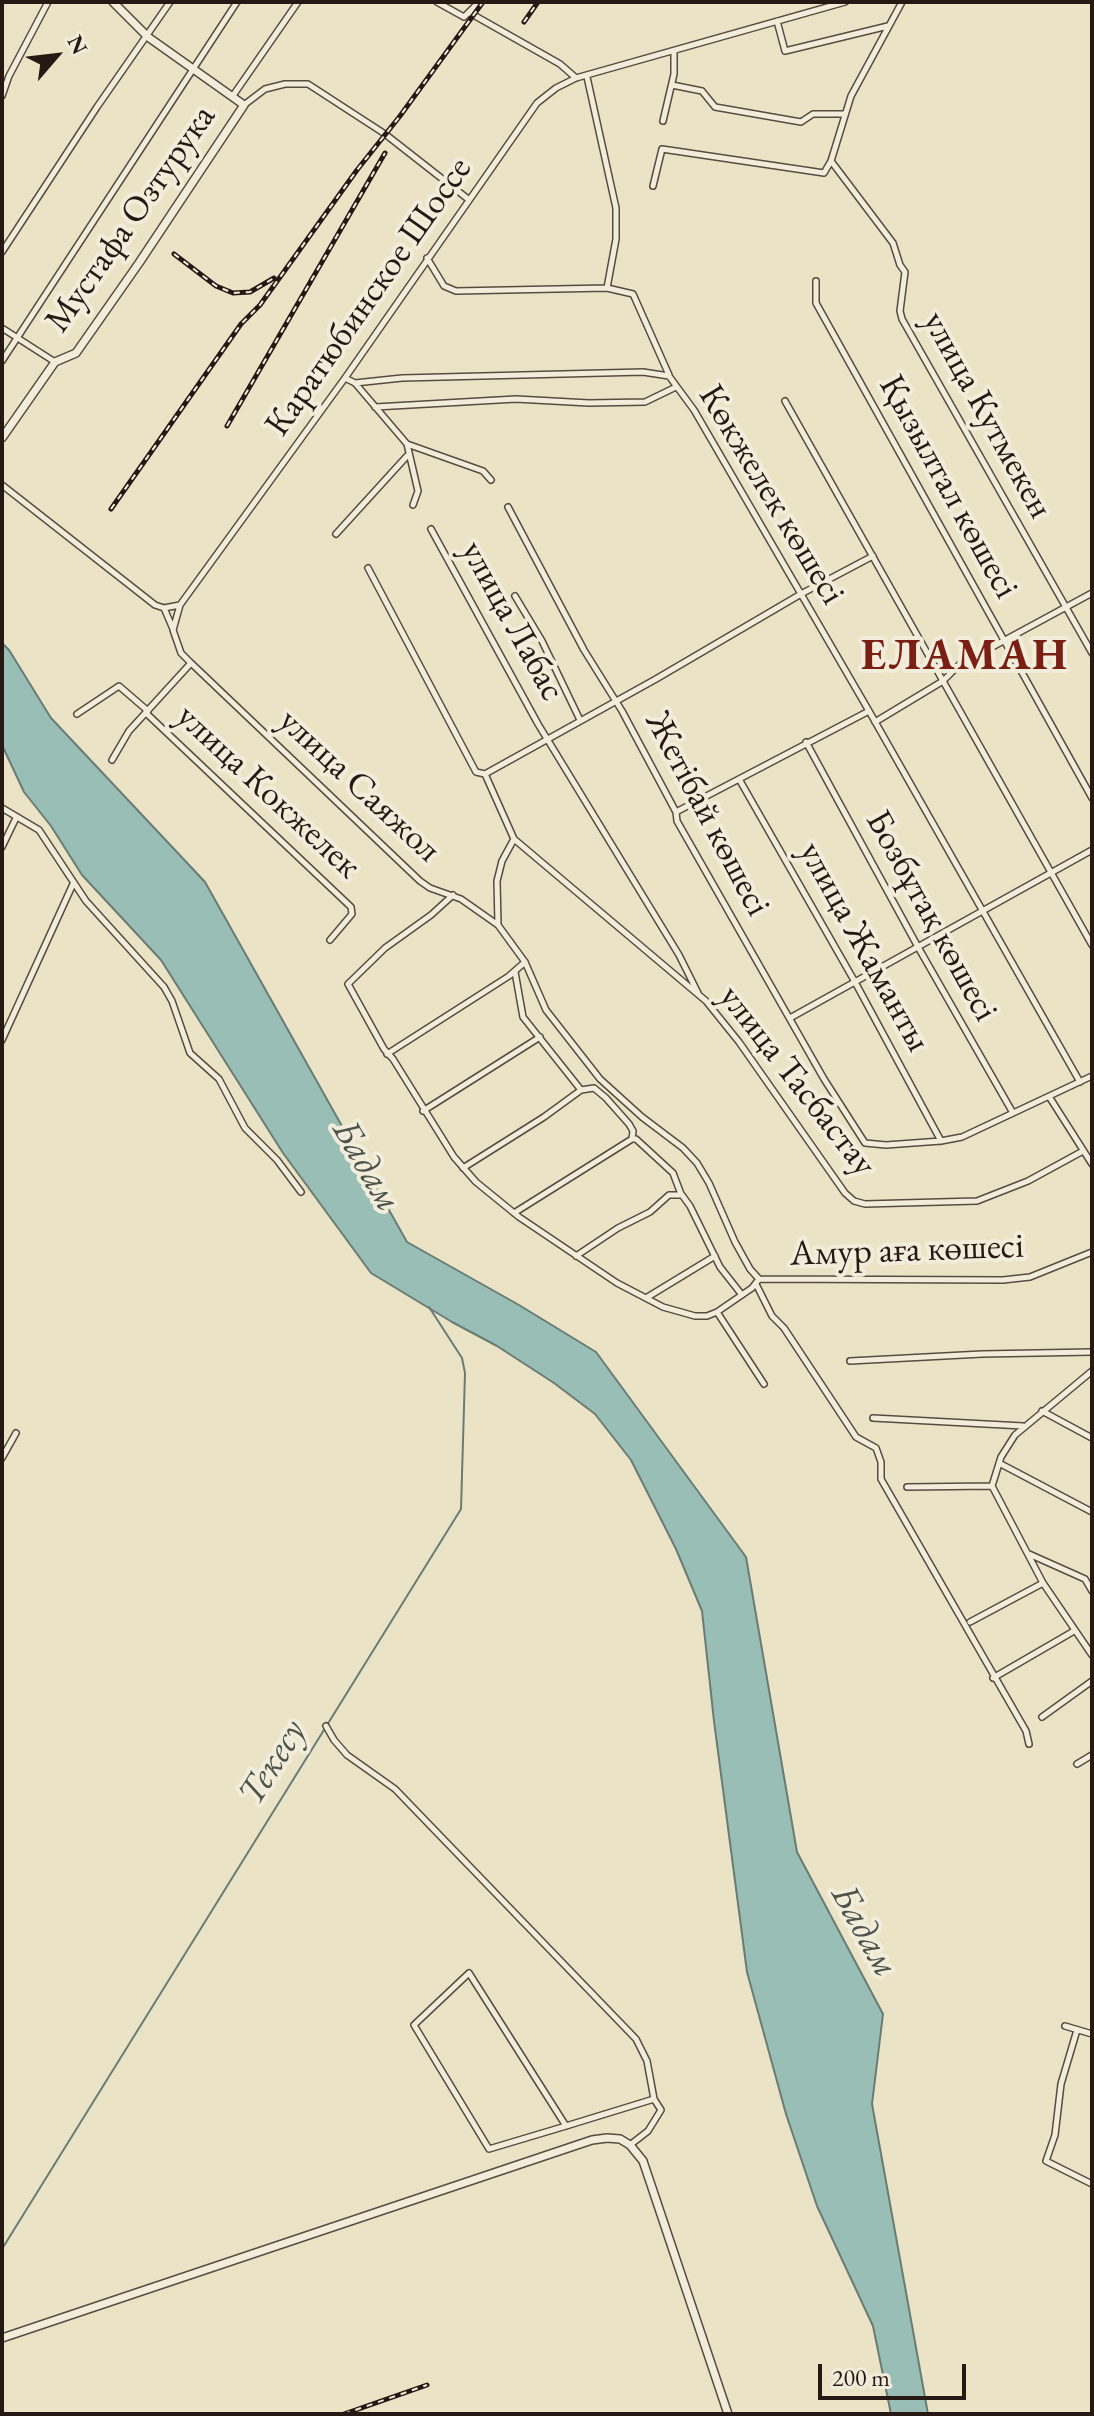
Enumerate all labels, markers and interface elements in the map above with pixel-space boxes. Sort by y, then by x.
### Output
north arrow [16,16,96,96]
text: N [61,30,95,59]
street label: Мустафа Озтурука [36,97,226,341]
street label: Каратюбинское Шоссе [257,149,481,445]
street label: улица Кутмекен [912,304,1062,526]
street label: Қызылтал көшесі [869,368,1027,606]
street label: Көкжелек көшесі [688,377,854,613]
street label: улица Лабас [450,534,574,708]
district label: ЕЛАМАН [861,631,1069,683]
street label: улица Кокжелек [167,696,369,888]
street label: улица Саяжол [269,700,449,872]
street label: Жетібай көшесі [635,704,779,924]
street label: Бозбұтақ көшесі [855,803,1007,1029]
street label: улица Жаманты [789,834,939,1060]
street label: улица Тасбастау [709,977,885,1185]
water label: Бадам [322,1112,410,1220]
street label: Амур аға көшесі [789,1225,1025,1277]
water label: Текесу [229,1712,317,1814]
water label: Бадам [820,1877,908,1985]
scale bar [822,2348,970,2398]
text: 200 m [832,2362,890,2393]

